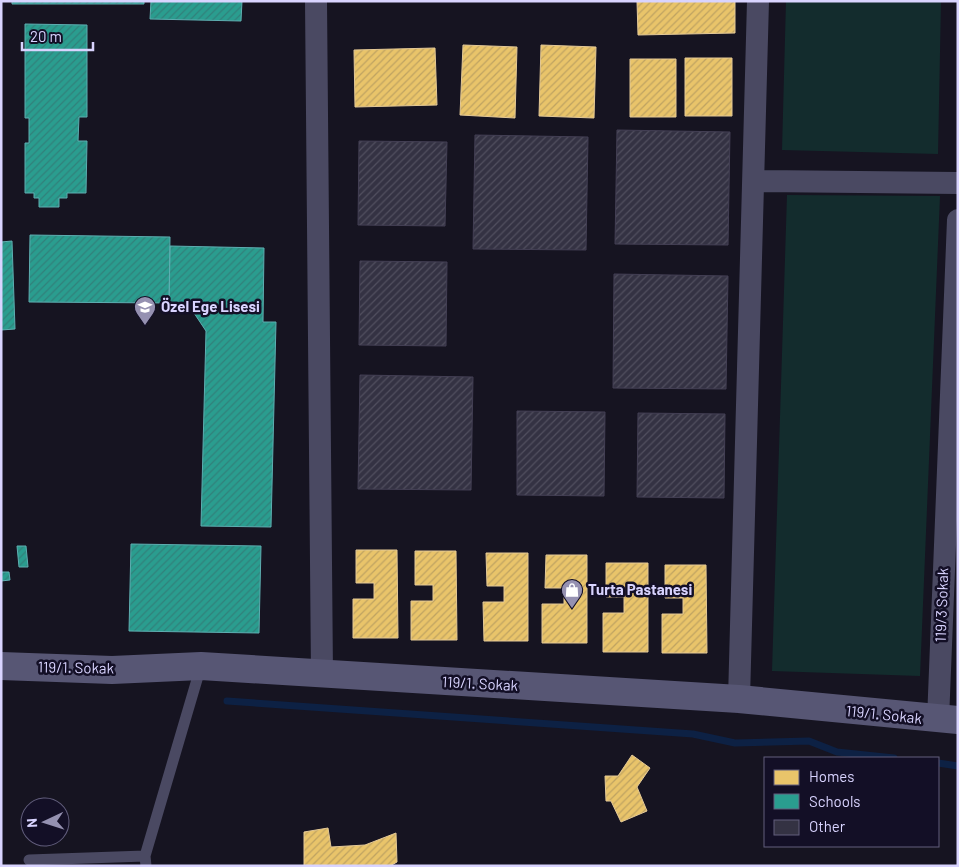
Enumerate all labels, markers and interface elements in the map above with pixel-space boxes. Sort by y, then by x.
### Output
scale bar [22,20,94,52]
text: 20 m [30,27,62,45]
school or university icon: Özel Ege Lisesi [133,295,157,326]
place label: Özel Ege Lisesi [161,297,260,315]
street label: 119/3 Sokak [931,567,951,643]
shop icon: Turta Pastanesi [560,578,584,609]
place label: Turta Pastanesi [588,580,692,598]
street label: 119/1. Sokak [38,657,115,677]
street label: 119/1. Sokak [441,672,519,694]
street label: 119/1. Sokak [845,701,923,727]
legend [764,757,939,847]
text: Homes [809,767,854,785]
text: Schools [809,792,861,810]
north arrow [20,797,70,847]
text: Other [809,817,846,835]
text: N [23,818,40,828]

